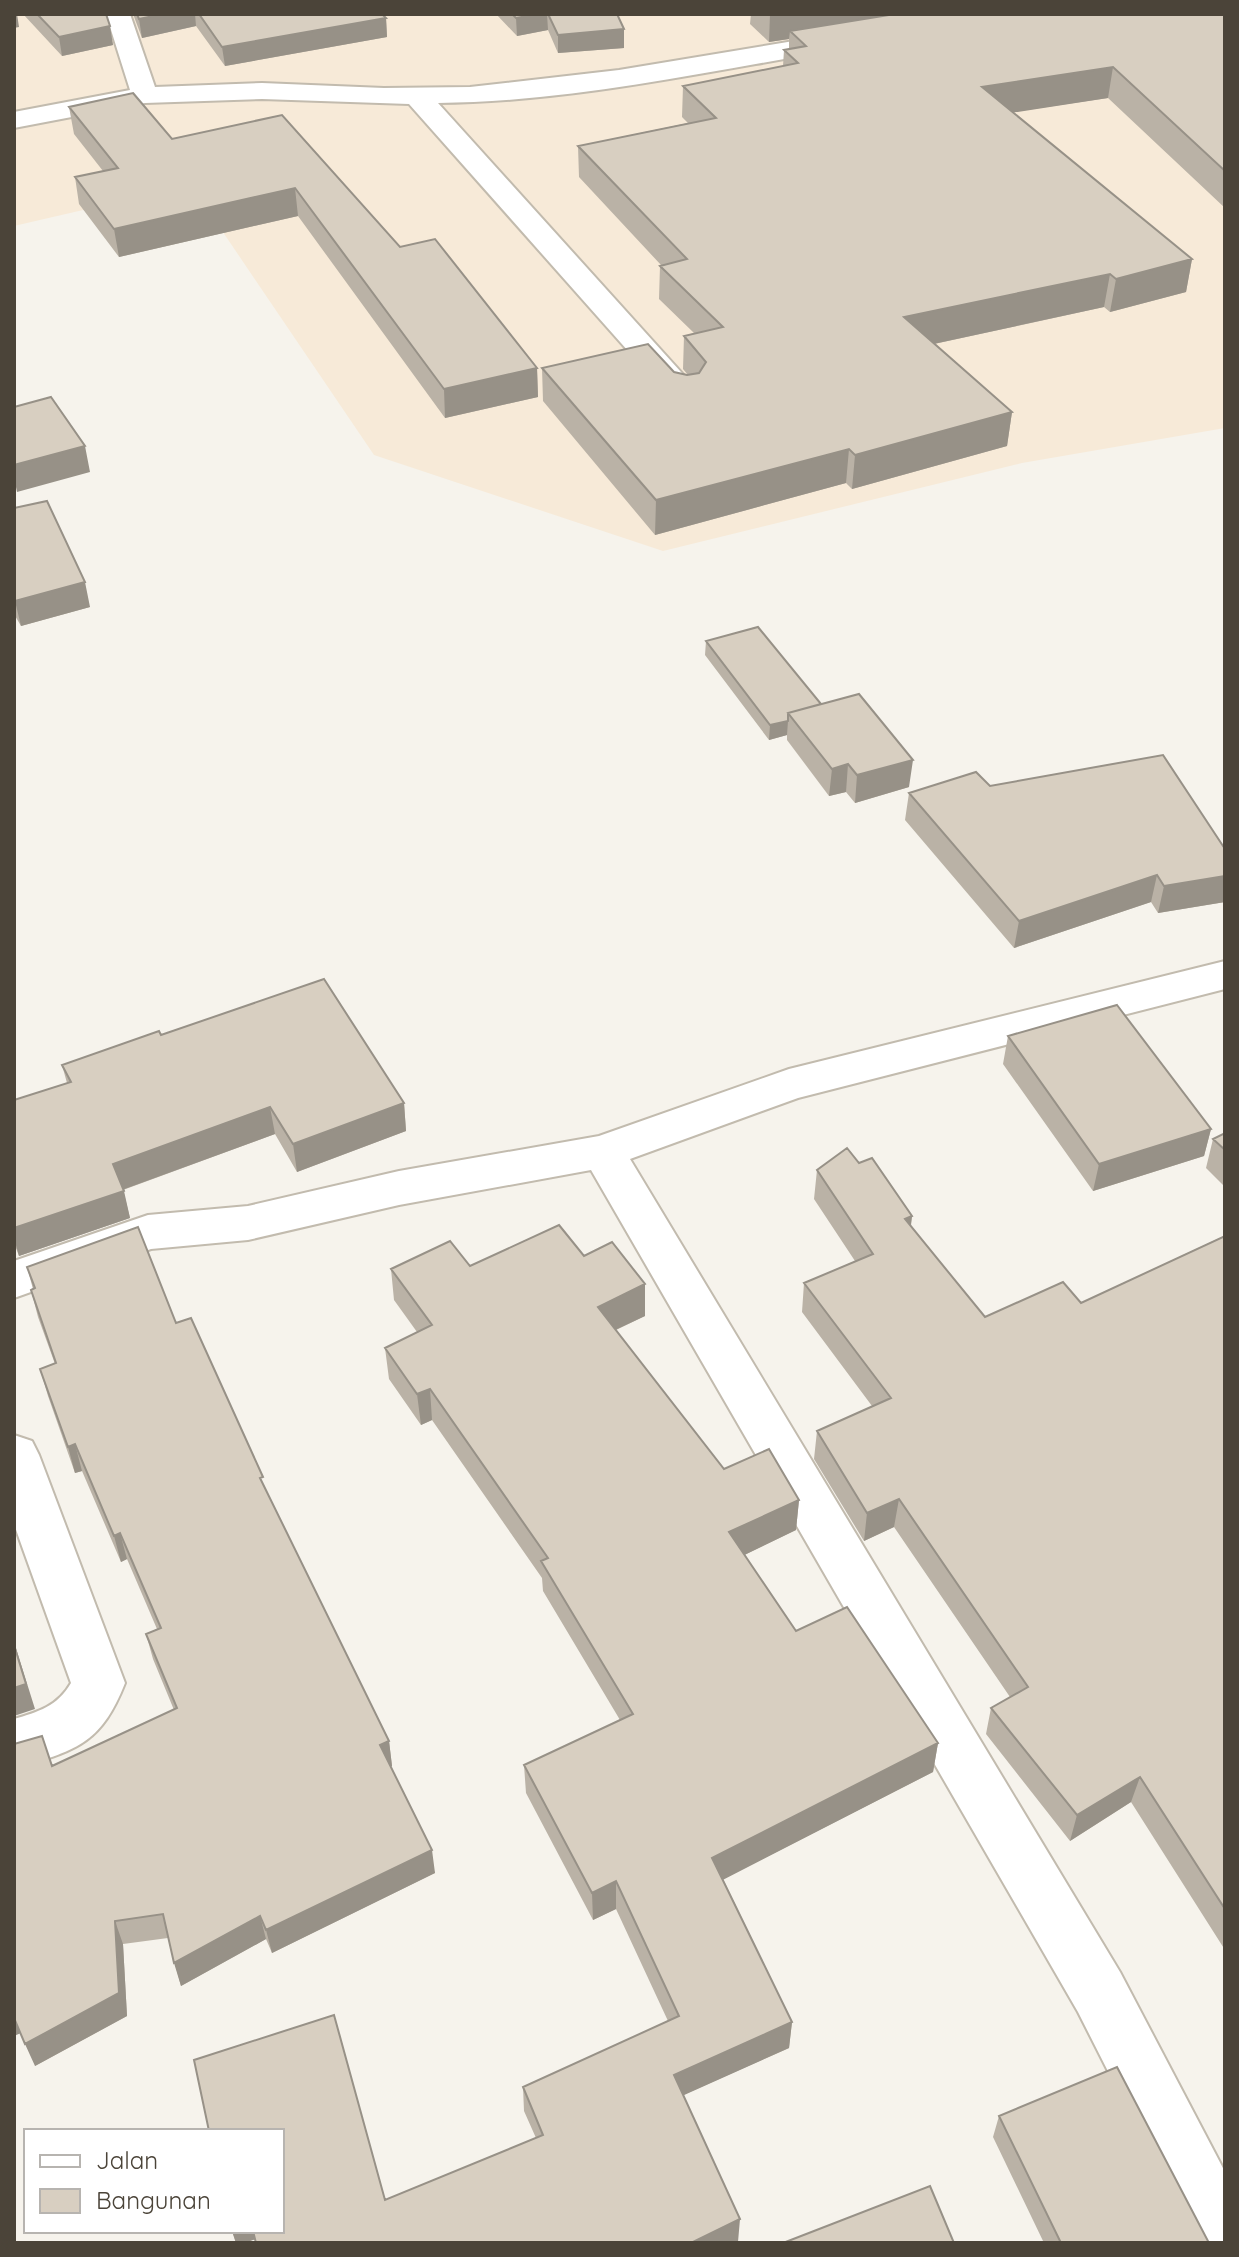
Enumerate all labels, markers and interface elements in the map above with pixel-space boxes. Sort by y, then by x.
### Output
legend [24,2129,284,2233]
text: Jalan [96,2145,158,2175]
text: Bangunan [96,2185,211,2215]

